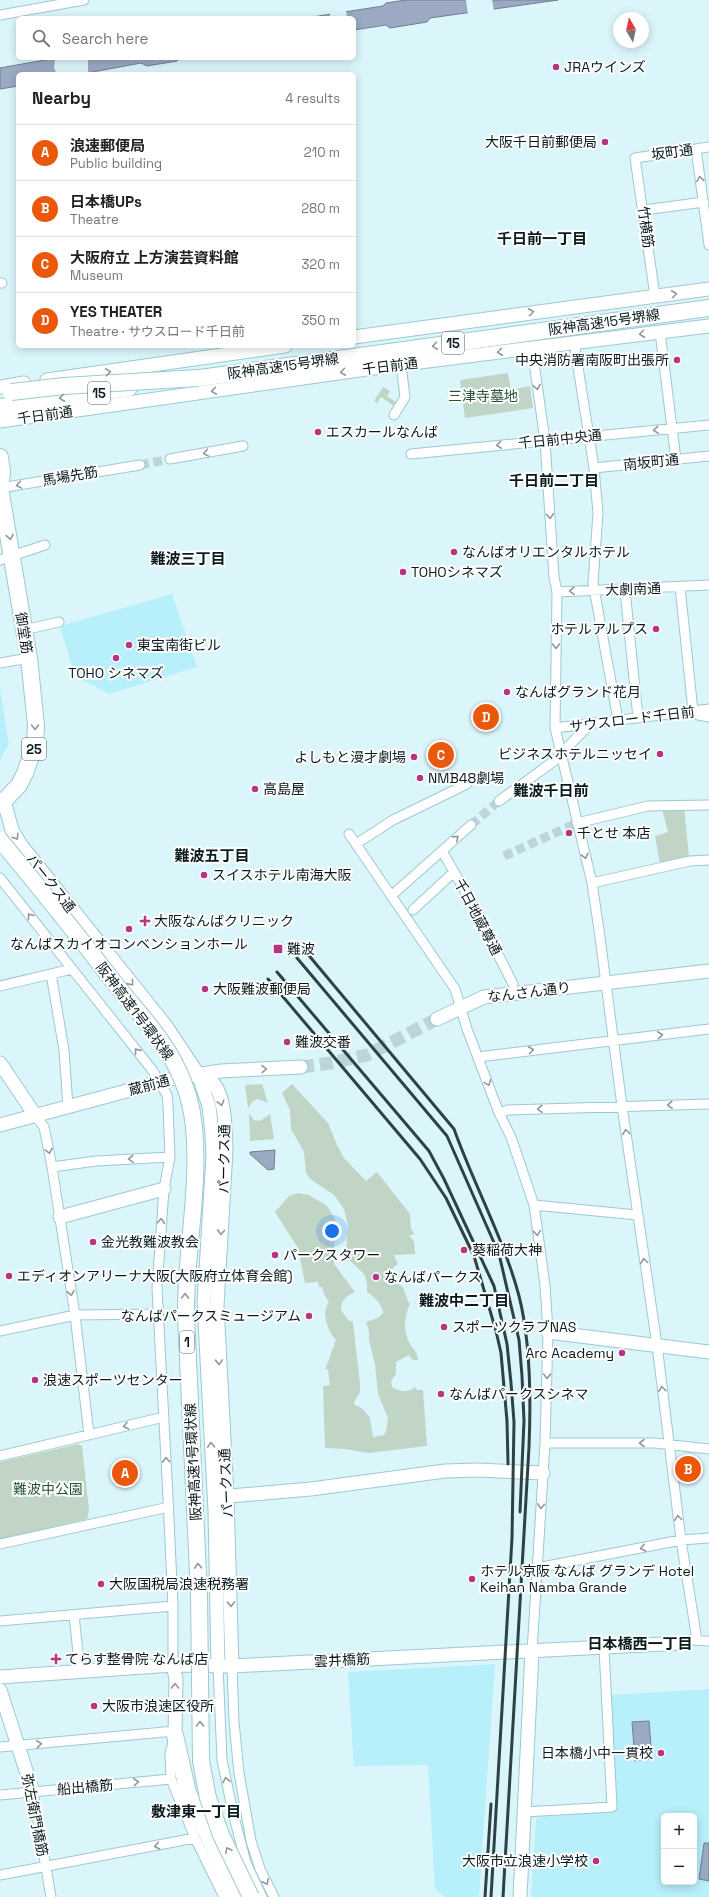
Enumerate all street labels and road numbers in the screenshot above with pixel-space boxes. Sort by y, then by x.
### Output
street label: 坂町通 [650,140,694,164]
street label: 竹横筋 [634,205,658,249]
street label: 阪神高速15号堺線 [547,305,661,339]
road number: 15 [442,332,464,354]
street label: 阪神高速15号堺線 [226,349,340,383]
street label: 千日前通 [361,354,419,378]
road number: 15 [88,382,110,404]
street label: 千日前通 [16,402,74,428]
street label: 千日前中央通 [517,426,603,452]
street label: 南坂町通 [622,450,680,474]
street label: 馬場先筋 [41,462,99,490]
street label: 大劇南通 [605,579,661,599]
street label: 御堂筋 [12,611,36,655]
street label: サウスロード千日前 [568,702,696,736]
road number: 25 [22,738,46,760]
street label: パークス通 [22,850,80,916]
street label: 千日地蔵尊通 [450,876,506,958]
street label: 阪神高速1号環状線 [92,959,178,1063]
street label: なんさん通り [486,978,572,1006]
street label: 蔵前通 [126,1071,172,1099]
street label: パークス通 [214,1124,234,1194]
road number: 1 [180,1331,194,1353]
street label: 阪神高速1号環状線 [181,1403,205,1521]
street label: パークス通 [215,1448,237,1518]
street label: 雲井橋筋 [314,1650,370,1670]
street label: 弥左衛門橋筋 [18,1772,52,1858]
street label: 船出橋筋 [56,1776,114,1798]

